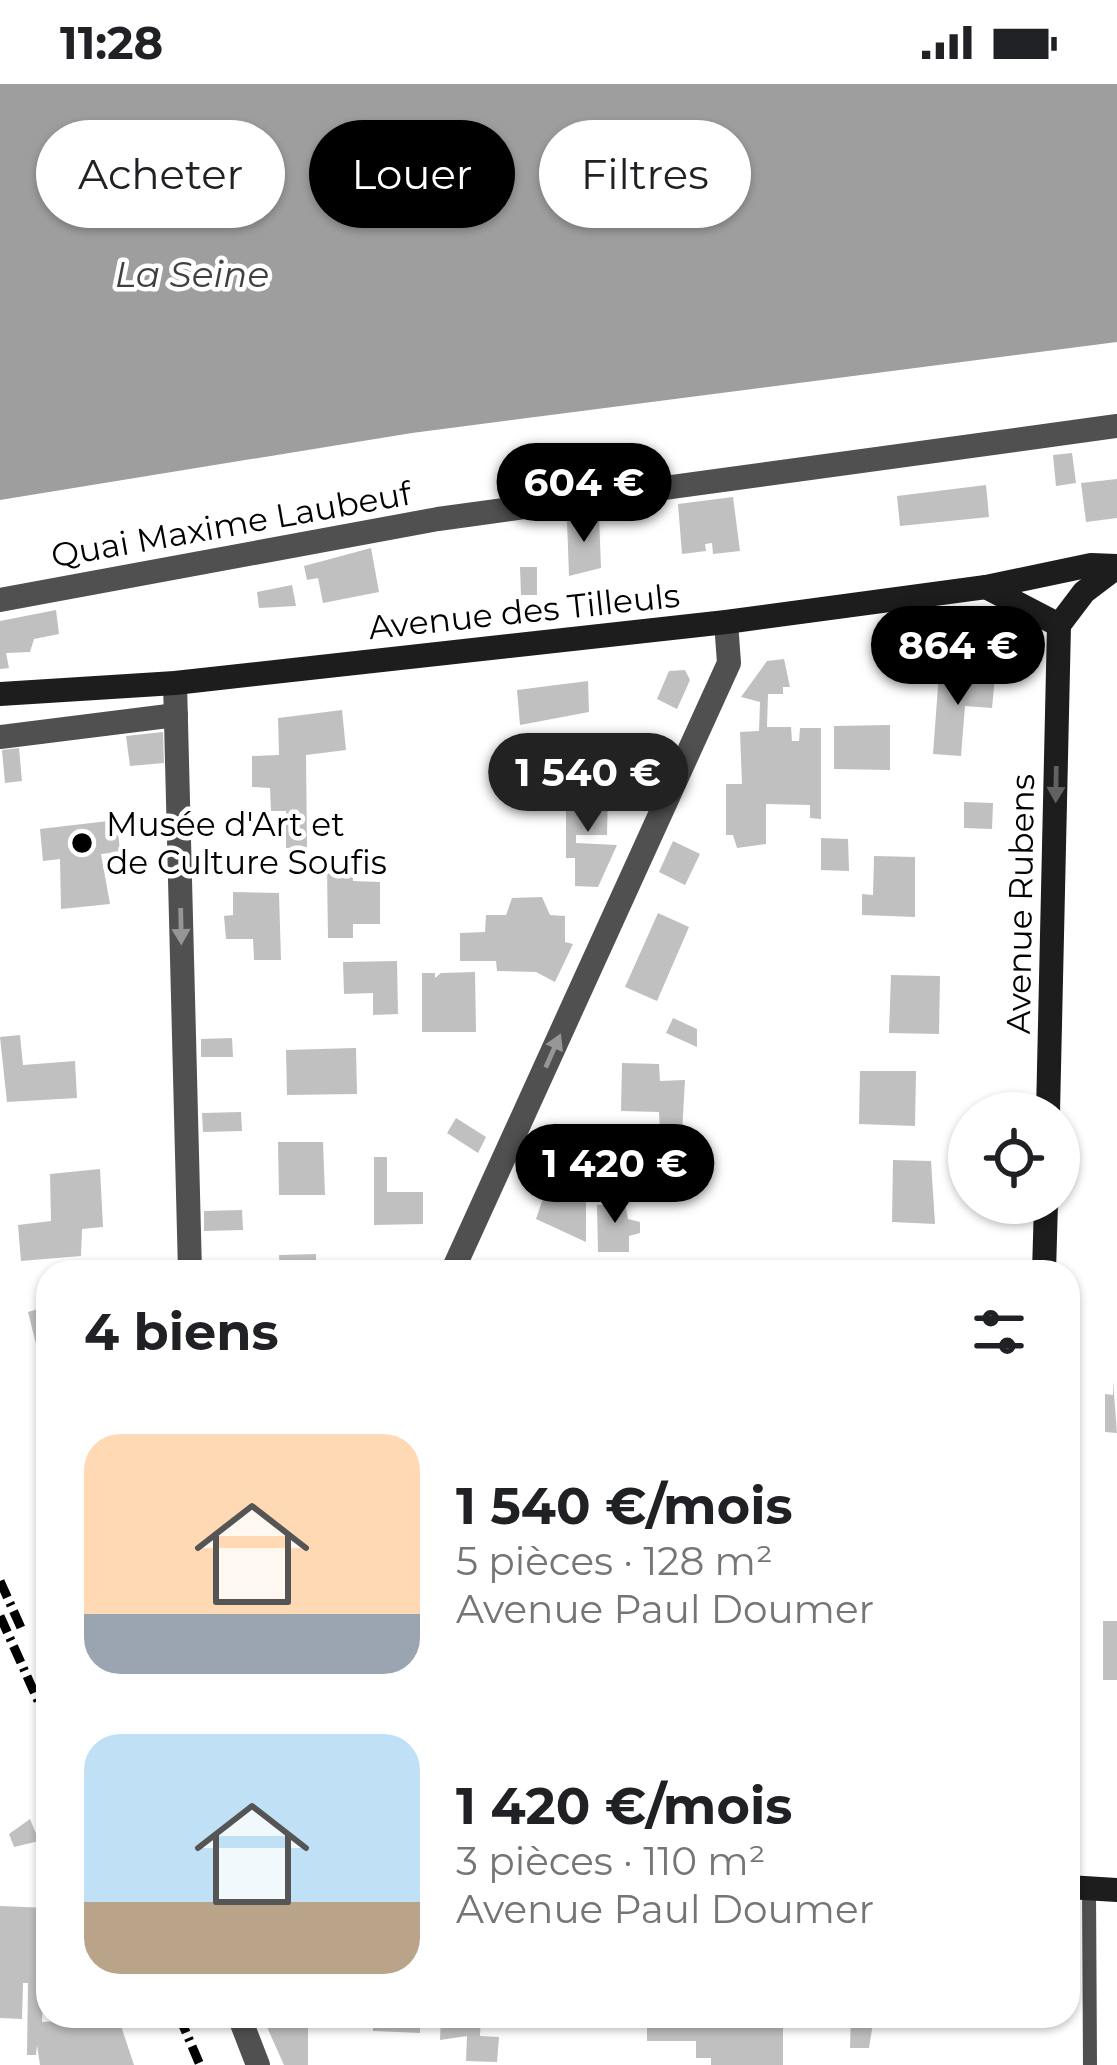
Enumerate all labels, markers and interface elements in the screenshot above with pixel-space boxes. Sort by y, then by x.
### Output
text: 11:28 [60,15,163,70]
chip: Acheter [36,120,285,228]
chip: Louer [309,120,515,228]
chip: Filtres [539,120,751,228]
water label: La Seine [115,252,269,296]
pin: 604 € [500,443,668,545]
text: 604 € [524,458,644,506]
street label: Quai Maxime Laubeuf [48,472,416,575]
street label: Avenue des Tilleuls [366,575,682,647]
pin: 864 € [874,606,1042,708]
text: 864 € [898,621,1018,669]
pin: 1 540 € [477,733,699,835]
text: 1 540 € [515,748,661,796]
one-way arrow [1046,766,1065,804]
street label: Avenue Rubens [998,774,1042,1034]
place label: Musée d'Art et de Culture Soufis [106,804,387,882]
marker: Musée d'Art et de Culture Soufis [69,830,95,856]
one-way arrow [171,908,190,946]
one-way arrow [543,1033,563,1068]
map controls [948,1092,1080,1224]
button: locate [948,1092,1080,1224]
pin: 1 420 € [504,1124,726,1226]
text: 1 420 € [542,1139,688,1187]
icon: filters [966,1299,1032,1365]
text: 4 biens [84,1301,279,1363]
text: 1 540 €/mois [456,1475,793,1537]
icon: home [180,1482,324,1626]
text: 5 pièces · 128 m² [456,1537,773,1585]
text: Avenue Paul Doumer [456,1585,874,1633]
text: 1 420 €/mois [456,1775,792,1837]
icon: home [180,1782,324,1926]
text: 3 pièces · 110 m² [456,1837,766,1885]
text: Avenue Paul Doumer [456,1885,874,1933]

